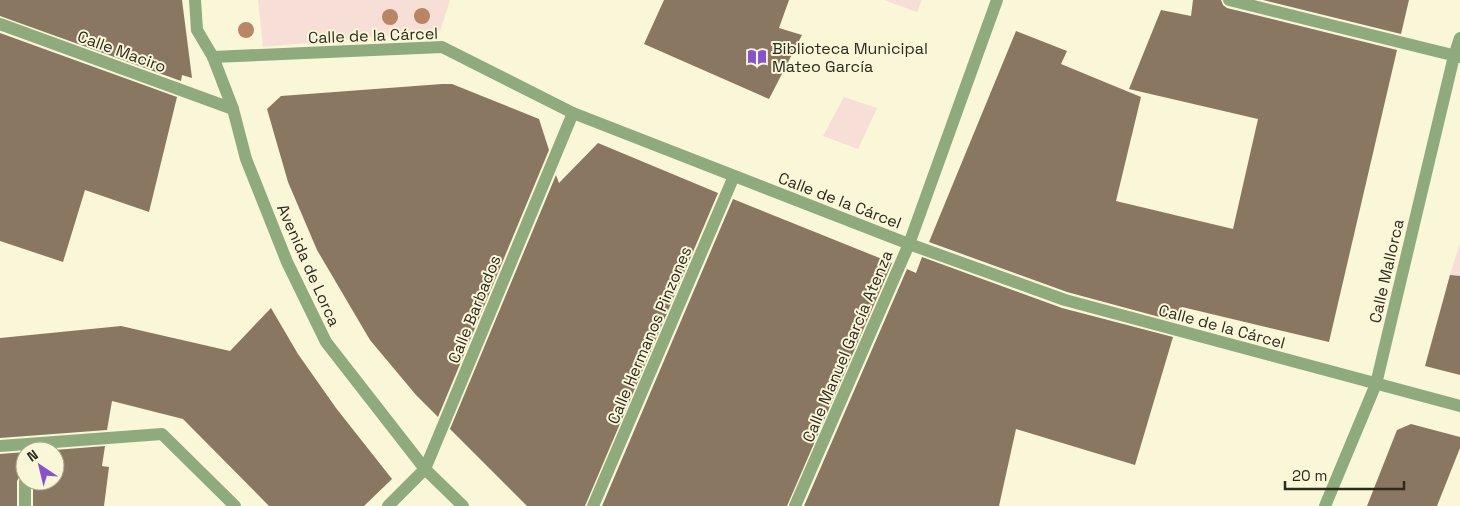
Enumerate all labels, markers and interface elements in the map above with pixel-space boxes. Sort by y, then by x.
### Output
street label: Calle de la Cárcel [308,23,438,48]
street label: Calle Maciro [75,26,169,77]
place label: Biblioteca Municipal Mateo García [772,38,928,77]
library icon: Biblioteca Municipal Mateo García [746,46,768,68]
street label: Calle de la Cárcel [775,167,904,234]
street label: Avenida de Lorca [272,201,345,330]
street label: Calle Mallorca [1364,217,1409,325]
street label: Calle Hermanos Pinzones [602,243,696,427]
street label: Calle Manuel García Atenza [797,247,897,445]
street label: Calle Barbados [443,252,506,366]
street label: Calle de la Cárcel [1156,299,1287,353]
north arrow [15,441,65,491]
text: N [24,445,42,465]
scale bar [1285,458,1404,490]
text: 20 m [1292,466,1327,485]

